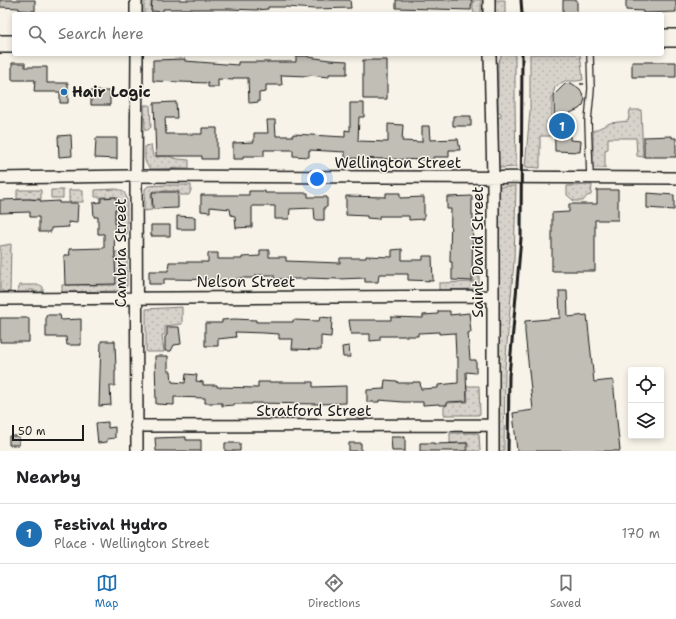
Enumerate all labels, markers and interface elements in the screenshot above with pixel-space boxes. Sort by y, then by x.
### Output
search box [12,12,664,56]
icon: search [26,23,48,45]
text: Search here [58,24,144,44]
place label: Hair Logic [72,82,151,102]
marker: Hair Logic [59,87,69,97]
pin: 1 [549,111,575,141]
street label: Wellington Street [335,153,461,173]
your location [307,169,327,189]
street label: Saint David Street [468,186,488,318]
street label: Cambria Street [111,198,131,308]
street label: Nelson Street [197,272,295,292]
map controls [628,367,664,439]
button: locate [628,367,664,403]
street label: Stratford Street [256,401,372,421]
button: layers [628,403,664,439]
scale bar [12,423,84,442]
text: 50 m [18,424,46,439]
text: Nearby [16,466,81,488]
text: Festival Hydro [54,515,168,535]
text: 1 [26,525,32,542]
text: 170 m [622,525,660,542]
text: Place · Wellington Street [54,535,210,552]
tab: Map [95,572,118,611]
tab: Directions [308,572,360,611]
tab: Saved [550,572,581,611]

